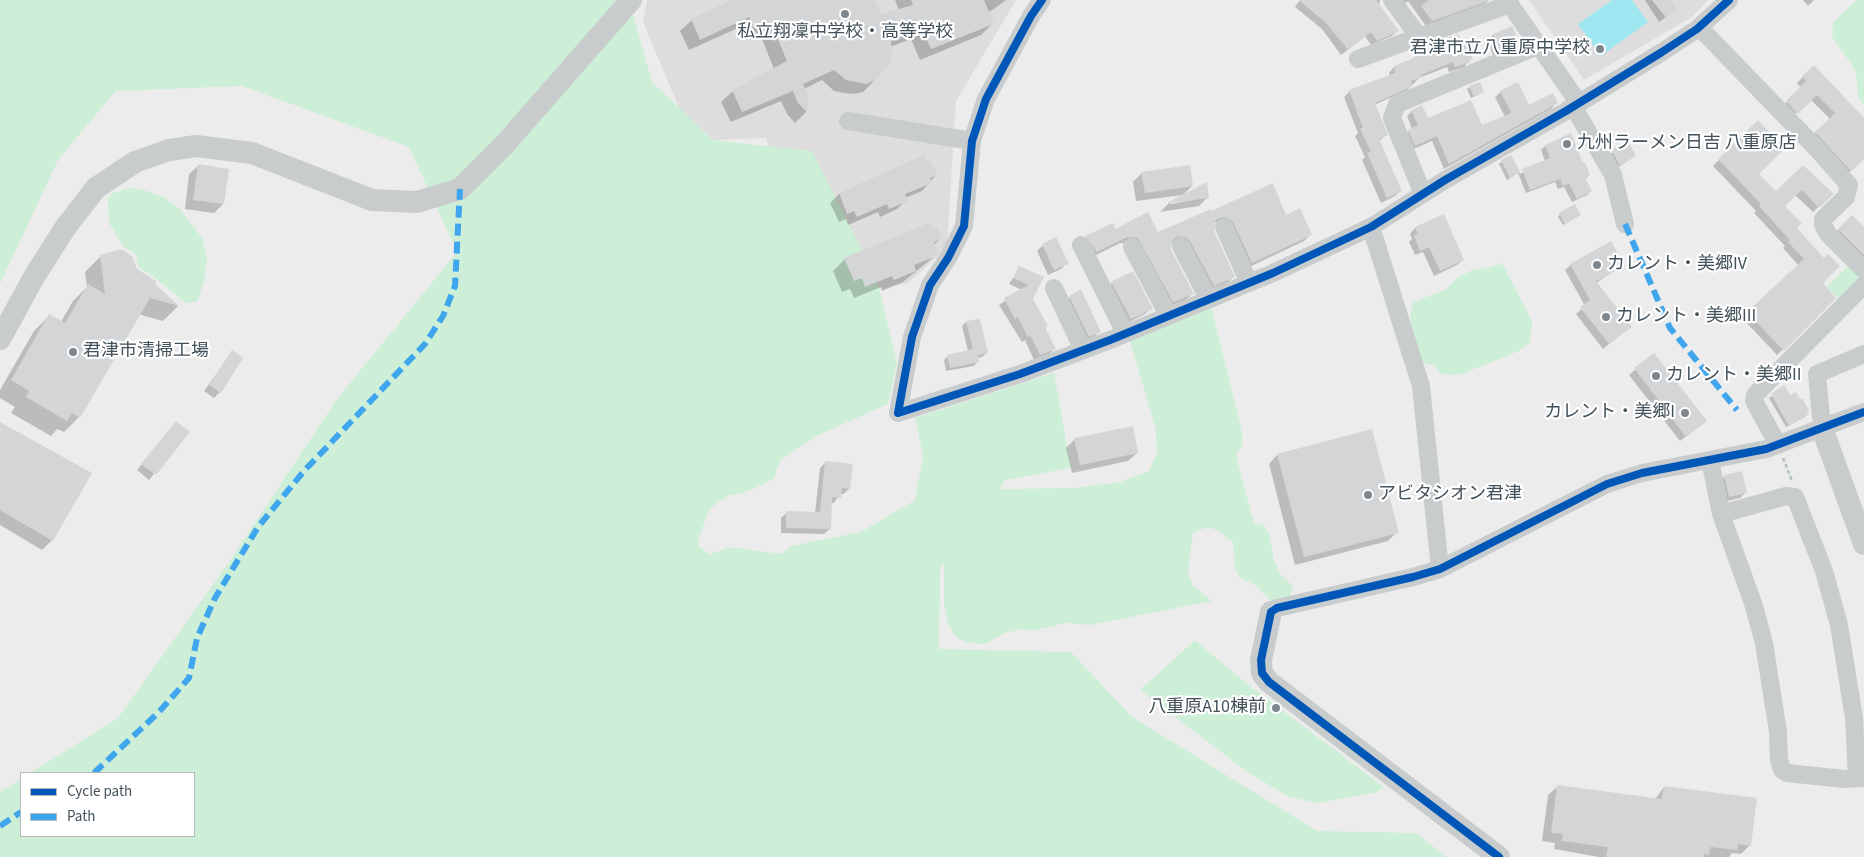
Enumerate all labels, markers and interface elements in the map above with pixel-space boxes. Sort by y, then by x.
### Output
marker: 私立翔凜中学校・高等学校 [839,8,851,20]
place label: 私立翔凜中学校・高等学校 [737,22,953,44]
place label: 君津市立八重原中学校 [1410,38,1590,60]
marker: 君津市立八重原中学校 [1594,43,1606,55]
place label: 九州ラーメン日吉 八重原店 [1577,133,1797,155]
marker: 九州ラーメン日吉 八重原店 [1561,138,1573,150]
place label: カレント・美郷IV [1607,254,1747,276]
marker: カレント・美郷IV [1591,259,1603,271]
place label: カレント・美郷III [1616,306,1756,328]
marker: カレント・美郷III [1600,311,1612,323]
place label: 君津市清掃工場 [83,341,209,363]
marker: 君津市清掃工場 [67,346,79,358]
place label: カレント・美郷II [1666,365,1801,387]
marker: カレント・美郷II [1650,370,1662,382]
place label: カレント・美郷I [1544,402,1675,424]
marker: カレント・美郷I [1679,407,1691,419]
place label: アビタシオン君津 [1378,484,1522,506]
marker: アビタシオン君津 [1362,489,1374,501]
place label: 八重原A10棟前 [1148,697,1266,719]
marker: 八重原A10棟前 [1270,702,1282,714]
legend [20,772,195,837]
text: Cycle path [67,781,132,802]
text: Path [67,806,95,827]

